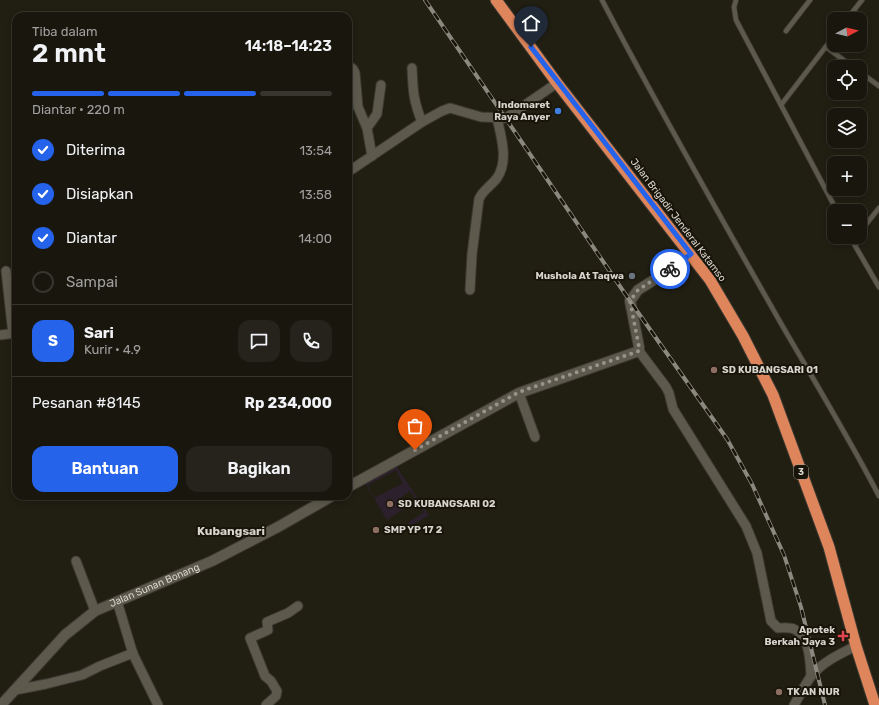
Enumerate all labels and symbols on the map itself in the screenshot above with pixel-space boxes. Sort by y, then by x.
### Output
pin [514,6,548,47]
north arrow [827,12,867,52]
place label: Indomaret Raya Anyer [494,99,550,123]
marker: Indomaret Raya Anyer [553,106,563,116]
street label: Jalan Brigadir Jenderal Katamso [628,156,728,284]
courier [650,249,690,289]
place label: Mushola At Taqwa [535,270,624,282]
marker: Mushola At Taqwa [627,271,637,281]
place label: SD KUBANGSARI 01 [722,364,818,376]
marker: SD KUBANGSARI 01 [709,365,719,375]
pin [398,409,432,450]
road number: 3 [794,465,808,479]
place label: SD KUBANGSARI 02 [398,498,496,510]
marker: SD KUBANGSARI 02 [385,499,395,509]
district label: Kubangsari [197,524,265,538]
place label: SMP YP 17 2 [384,524,443,536]
marker: SMP YP 17 2 [371,525,381,535]
street label: Jalan Sunan Bonang [108,561,201,610]
place label: Apotek Berkah Jaya 3 [764,624,835,648]
marker: Apotek Berkah Jaya 3 [838,631,848,641]
place label: TK AN NUR [787,686,840,698]
marker: TK AN NUR [774,687,784,697]

